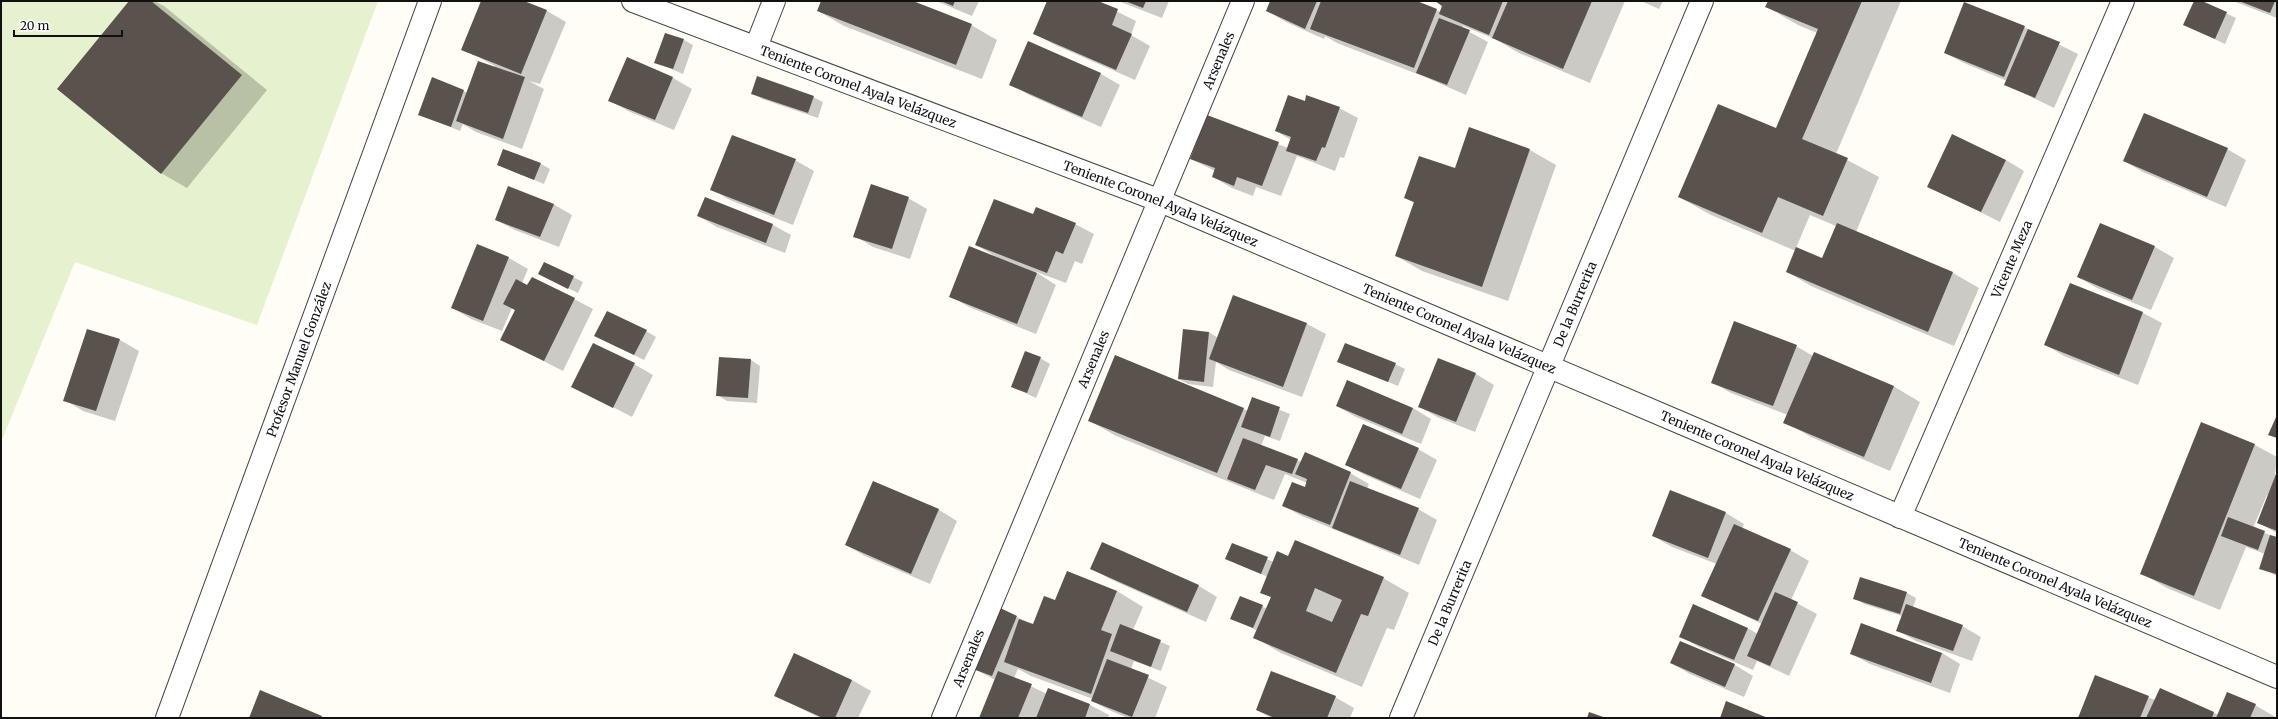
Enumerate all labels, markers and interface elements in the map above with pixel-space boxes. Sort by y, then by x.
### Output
scale bar [14,12,122,38]
text: 20 m [20,18,49,33]
street label: Arsenales [1199,29,1238,93]
street label: Teniente Coronel Ayala Velázquez [757,42,959,132]
street label: Teniente Coronel Ayala Velázquez [1060,157,1261,251]
street label: Vicente Meza [1987,218,2036,302]
street label: De la Burrerita [1550,259,1601,349]
street label: Profesor Manuel González [263,279,335,440]
street label: Teniente Coronel Ayala Velázquez [1360,280,1559,378]
street label: Arsenales [1074,328,1113,392]
street label: Teniente Coronel Ayala Velázquez [1658,407,1857,505]
street label: Teniente Coronel Ayala Velázquez [1956,534,2155,632]
street label: De la Burrerita [1424,558,1475,648]
street label: Arsenales [949,627,988,691]

